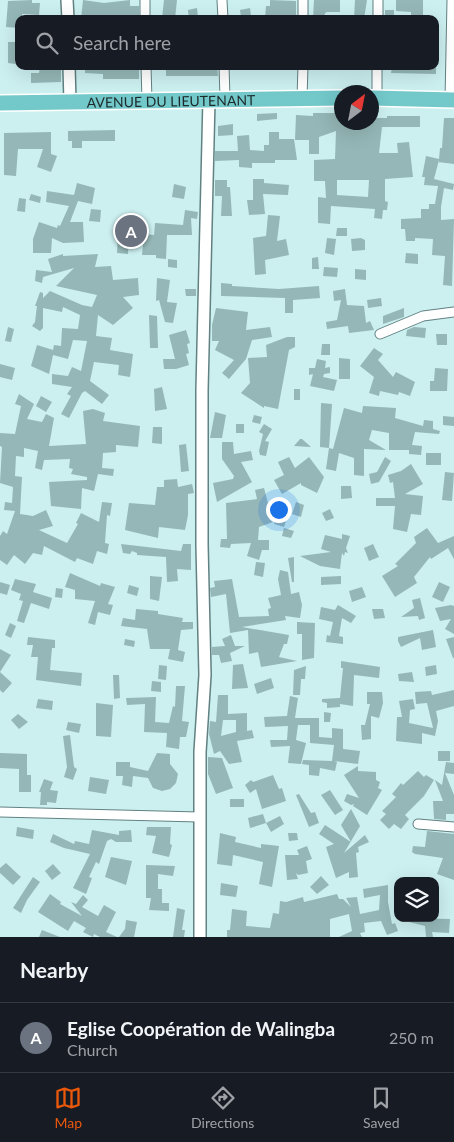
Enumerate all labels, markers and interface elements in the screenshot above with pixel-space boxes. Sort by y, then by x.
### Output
search box [15,15,439,70]
icon: search [33,29,61,57]
text: Search here [73,31,171,54]
north arrow [334,85,379,130]
street label: AVENUE DU LIEUTENANT [87,91,256,110]
pin: A [115,212,147,250]
your location [266,497,292,523]
map controls [394,877,439,922]
button: layers [394,877,439,922]
text: Nearby [20,957,88,982]
text: Eglise Coopération de Walingba [67,1017,335,1040]
text: A [30,1028,42,1047]
text: 250 m [389,1028,434,1047]
text: Church [67,1040,118,1059]
tab: Map [54,1084,82,1131]
tab: Directions [191,1084,254,1131]
tab: Saved [363,1084,400,1131]

